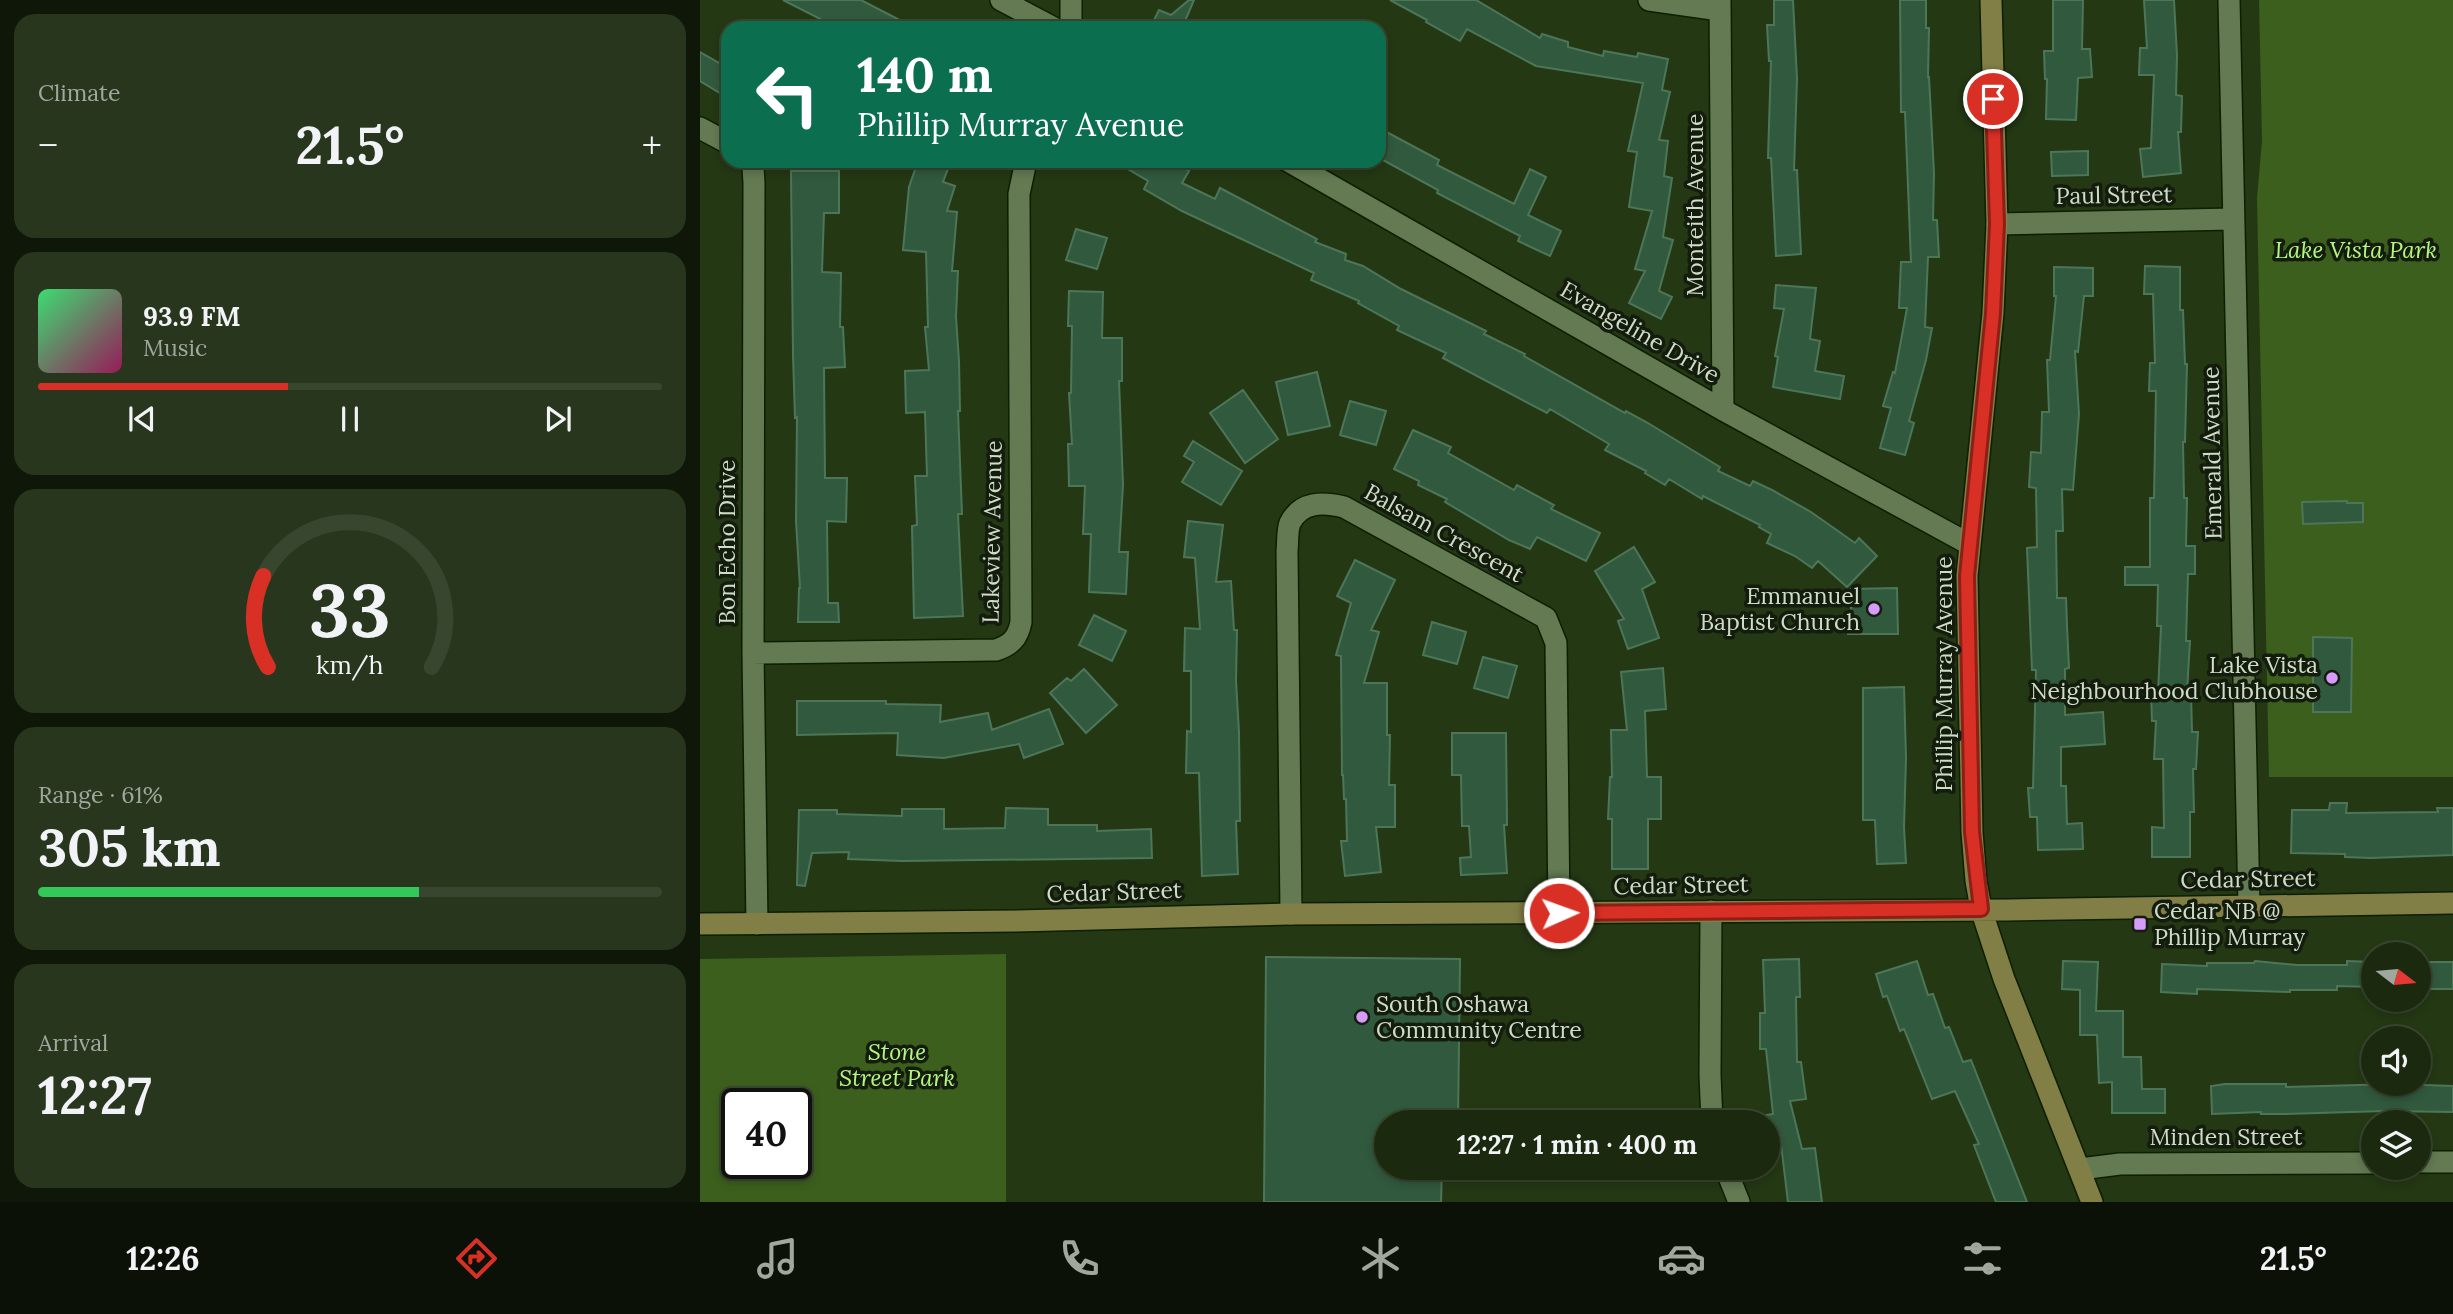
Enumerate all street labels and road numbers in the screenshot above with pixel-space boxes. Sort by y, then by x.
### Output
street label: Monteith Avenue [1680,113,1709,297]
street label: Paul Street [2055,179,2173,210]
street label: Evangeline Drive [1555,274,1725,389]
street label: Emerald Avenue [2195,366,2228,540]
street label: Lakeview Avenue [975,440,1008,624]
street label: Bon Echo Drive [712,459,741,625]
street label: Balsam Crescent [1359,477,1529,588]
street label: Phillip Murray Avenue [1929,556,1958,792]
street label: Cedar Street [2180,863,2316,894]
street label: Cedar Street [1613,869,1749,900]
street label: Cedar Street [1046,875,1182,908]
street label: Minden Street [2150,1122,2303,1151]

